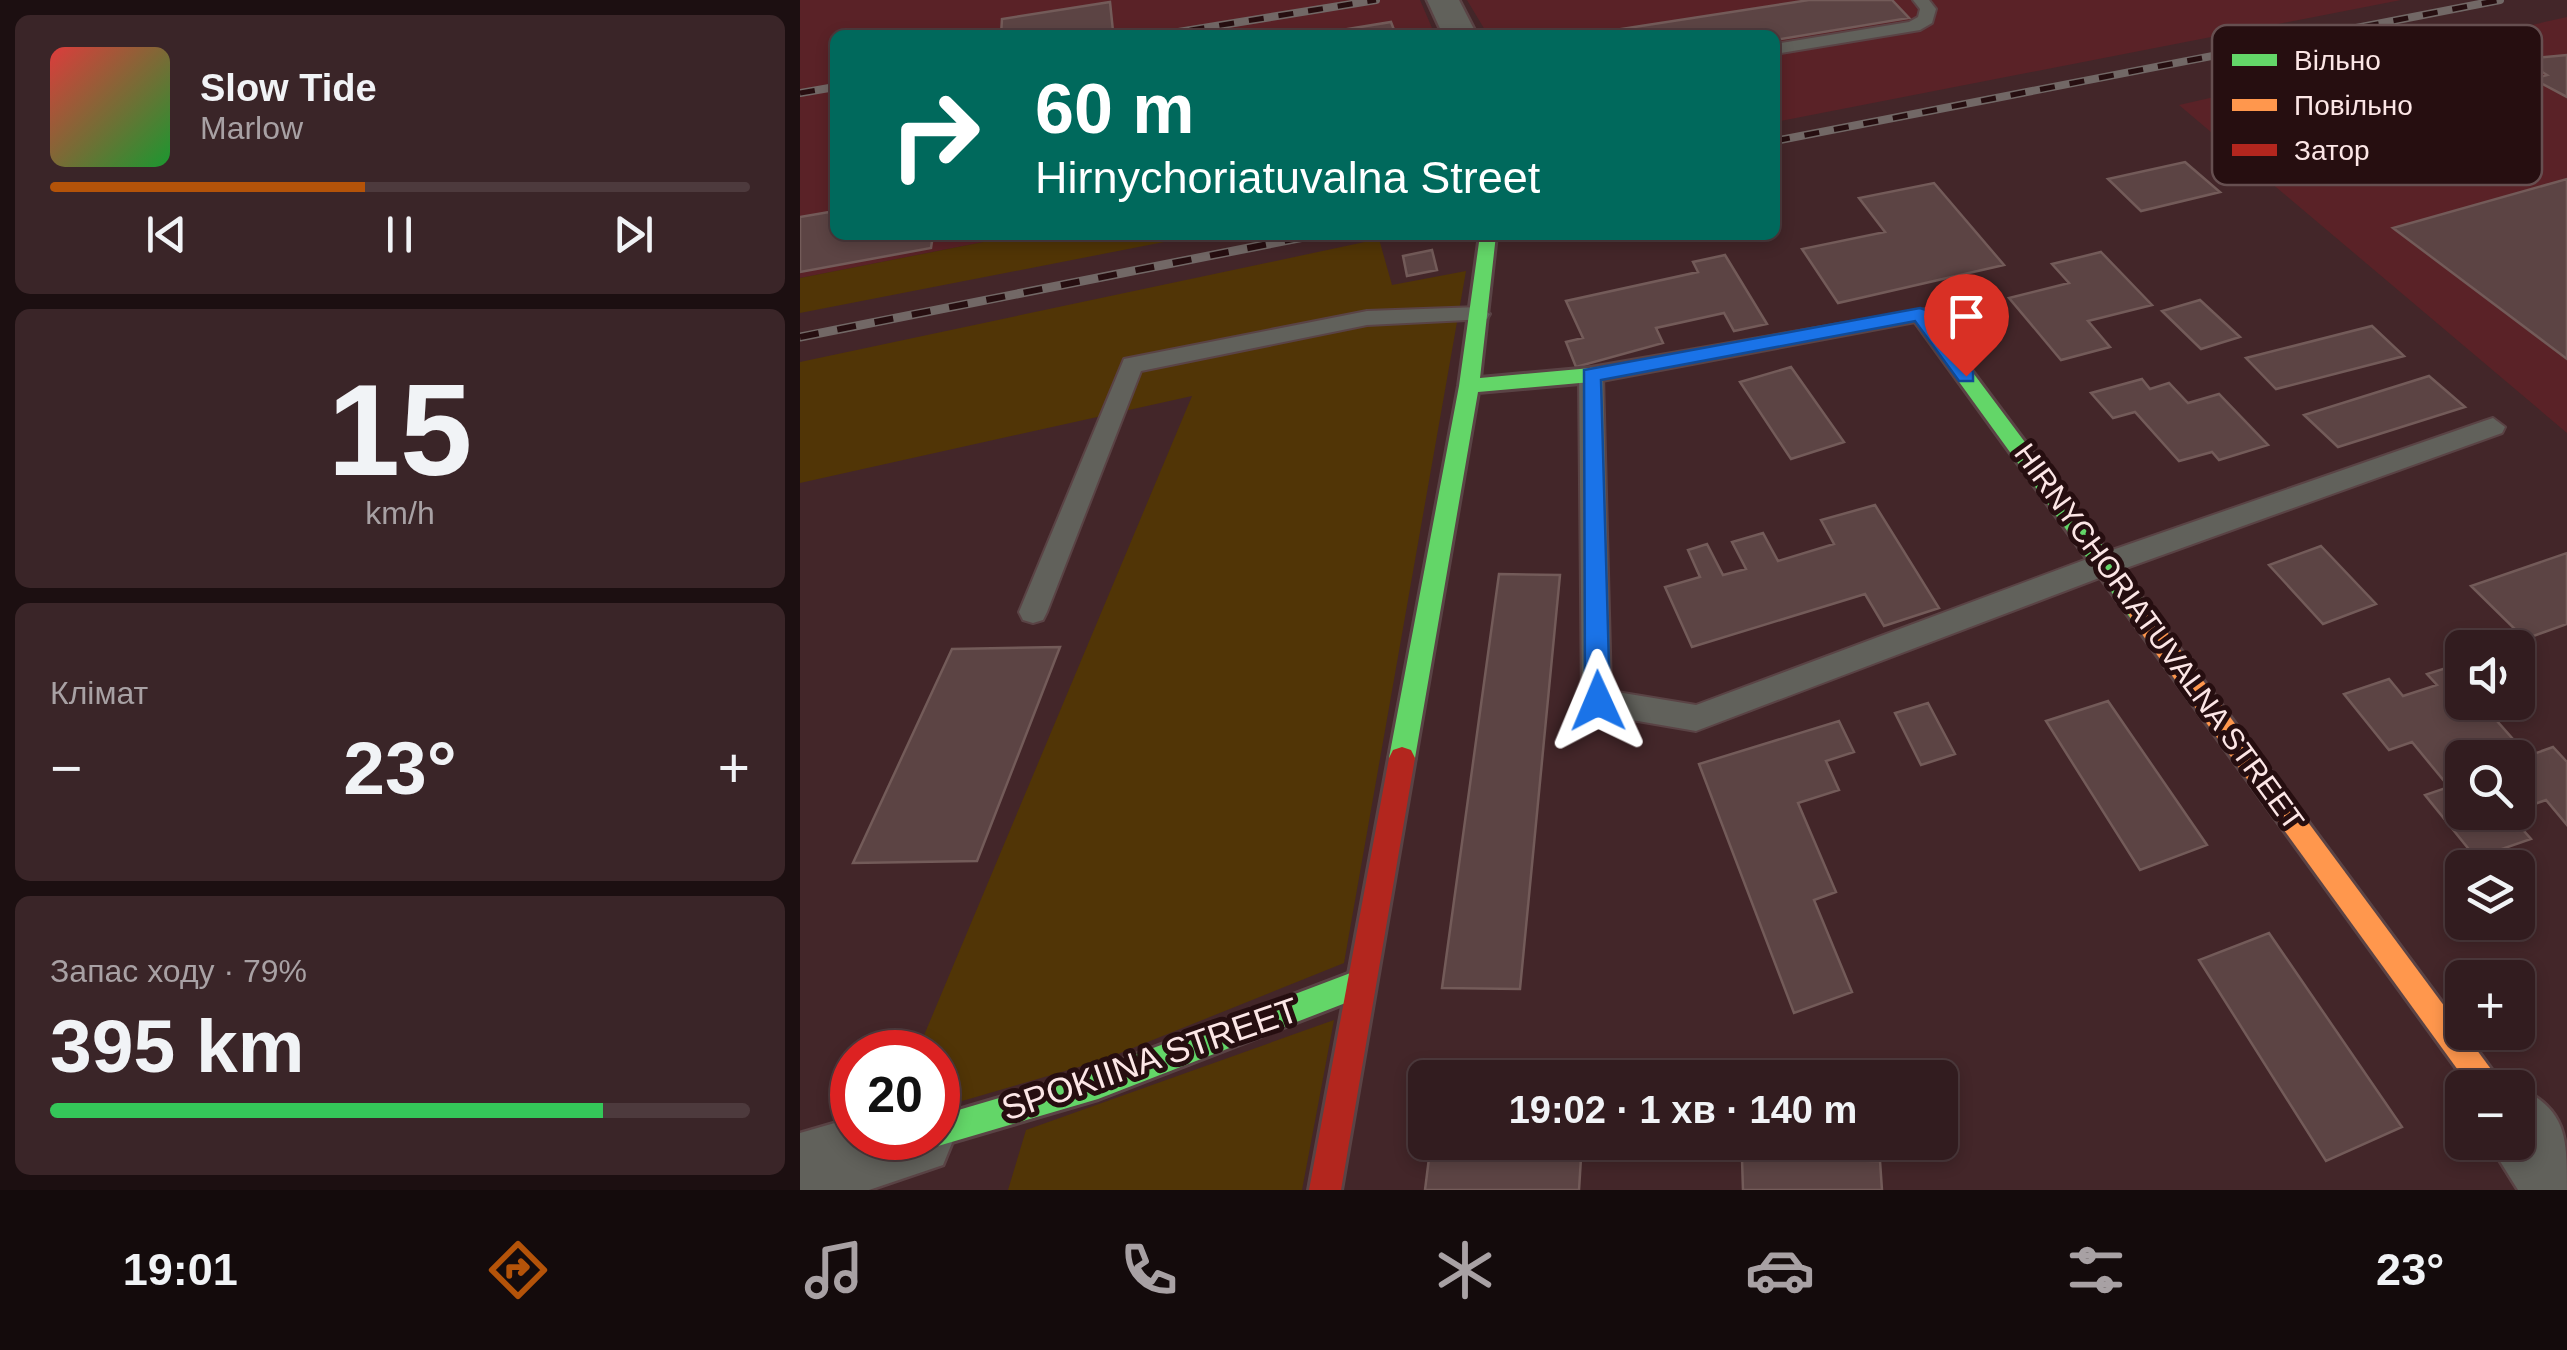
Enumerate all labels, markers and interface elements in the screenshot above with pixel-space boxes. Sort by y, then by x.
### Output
legend [2212,25,2542,185]
text: Вільно [2294,45,2381,76]
text: Slow Tide [200,67,377,109]
icon: right [870,70,1000,200]
text: 60 m [1035,70,1195,148]
text: Повільно [2294,90,2413,121]
text: Marlow [200,110,303,146]
text: Затор [2294,135,2370,166]
text: Hirnychoriatuvalna Street [1035,152,1540,203]
icon: previous [139,207,194,262]
icon: pause [372,207,427,262]
icon: next [606,207,661,262]
pin [1924,274,2009,377]
icon: arrive [1939,289,1994,344]
text: 15 [328,357,472,503]
street label: HIRNYCHORIATUVALNA STREET [2008,437,2311,836]
text: km/h [365,495,435,531]
map controls [2445,630,2535,1160]
button: sound [2445,630,2535,720]
position arrow [1546,649,1650,753]
text: Клімат [50,675,148,711]
text: 23° [343,726,457,810]
text: − [50,737,82,799]
text: + [718,737,750,799]
button: search [2445,740,2535,830]
button: layers [2445,850,2535,940]
text: Запас ходу · 79% [50,953,307,989]
button: + [2445,960,2535,1050]
street label: SPOKIINA STREET [996,989,1303,1128]
text: 395 km [50,1004,304,1088]
speed limit sign: 20 [830,1030,960,1160]
button: − [2445,1070,2535,1160]
text: 19:02 · 1 хв · 140 m [1509,1089,1857,1131]
icon: directions [483,1235,553,1305]
icon: music [799,1235,869,1305]
icon: phone [1114,1235,1184,1305]
icon: climate [1430,1235,1500,1305]
icon: car [1745,1235,1815,1305]
icon: filters [2061,1235,2131,1305]
text: 19:01 [123,1244,238,1295]
text: 23° [2376,1244,2444,1295]

